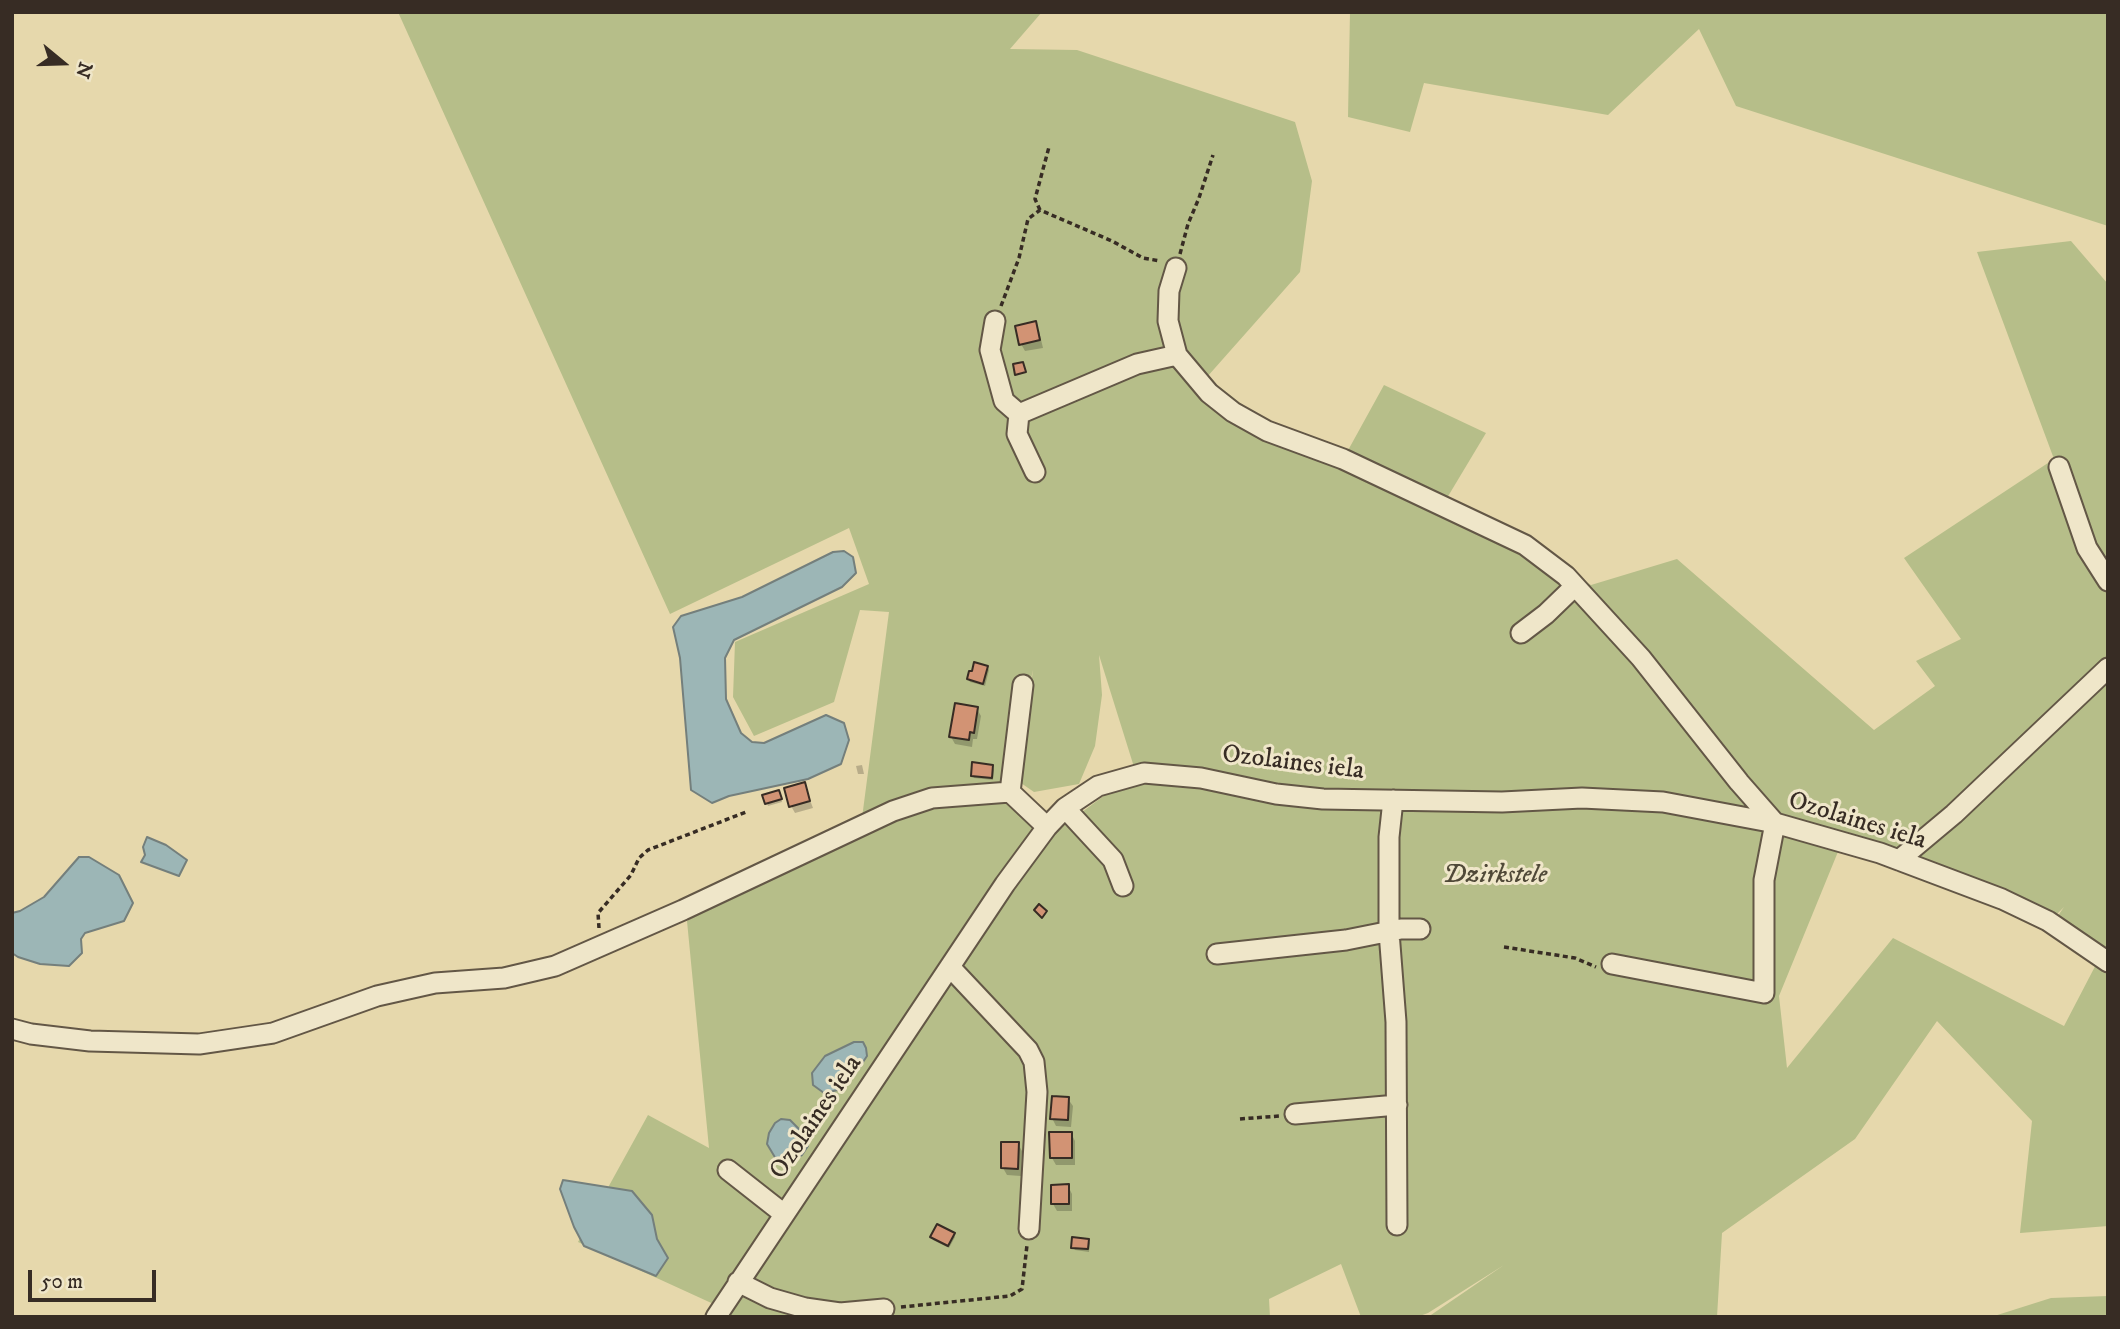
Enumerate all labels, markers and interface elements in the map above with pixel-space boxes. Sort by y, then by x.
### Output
north arrow [28,28,98,98]
text: N [70,59,97,81]
street label: Ozolaines iela [1220,740,1366,788]
street label: Ozolaines iela [1784,786,1930,858]
park label: Dzirkstele [1443,861,1547,893]
street label: Ozolaines iela [764,1050,870,1186]
scale bar [32,1256,159,1300]
text: 50 m [41,1269,83,1295]

